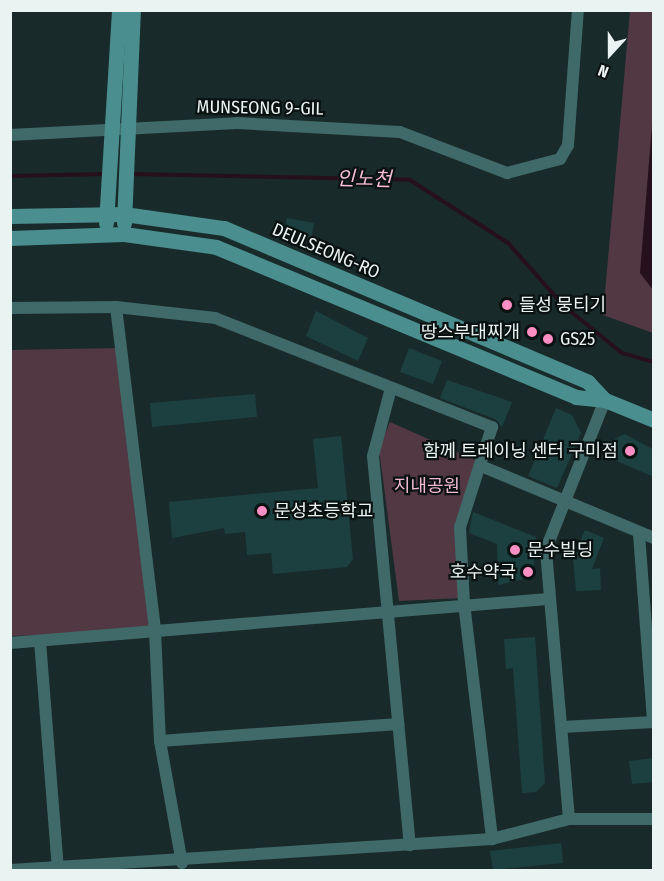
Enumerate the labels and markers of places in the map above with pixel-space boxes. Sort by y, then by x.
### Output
place label: 들성 뭉티기 [519,294,606,316]
marker: 들성 뭉티기 [500,298,514,312]
place label: 땅스부대찌개 [421,321,520,343]
marker: 땅스부대찌개 [525,325,539,339]
place label: GS25 [560,328,595,350]
marker: GS25 [541,332,555,346]
place label: 함께 트레이닝 센터 구미점 [423,440,618,462]
marker: 함께 트레이닝 센터 구미점 [623,444,637,458]
place label: 문성초등학교 [274,500,373,522]
marker: 문성초등학교 [255,504,269,518]
place label: 문수빌딩 [527,539,593,561]
marker: 문수빌딩 [508,543,522,557]
place label: 호수약국 [450,561,516,583]
marker: 호수약국 [521,565,535,579]

